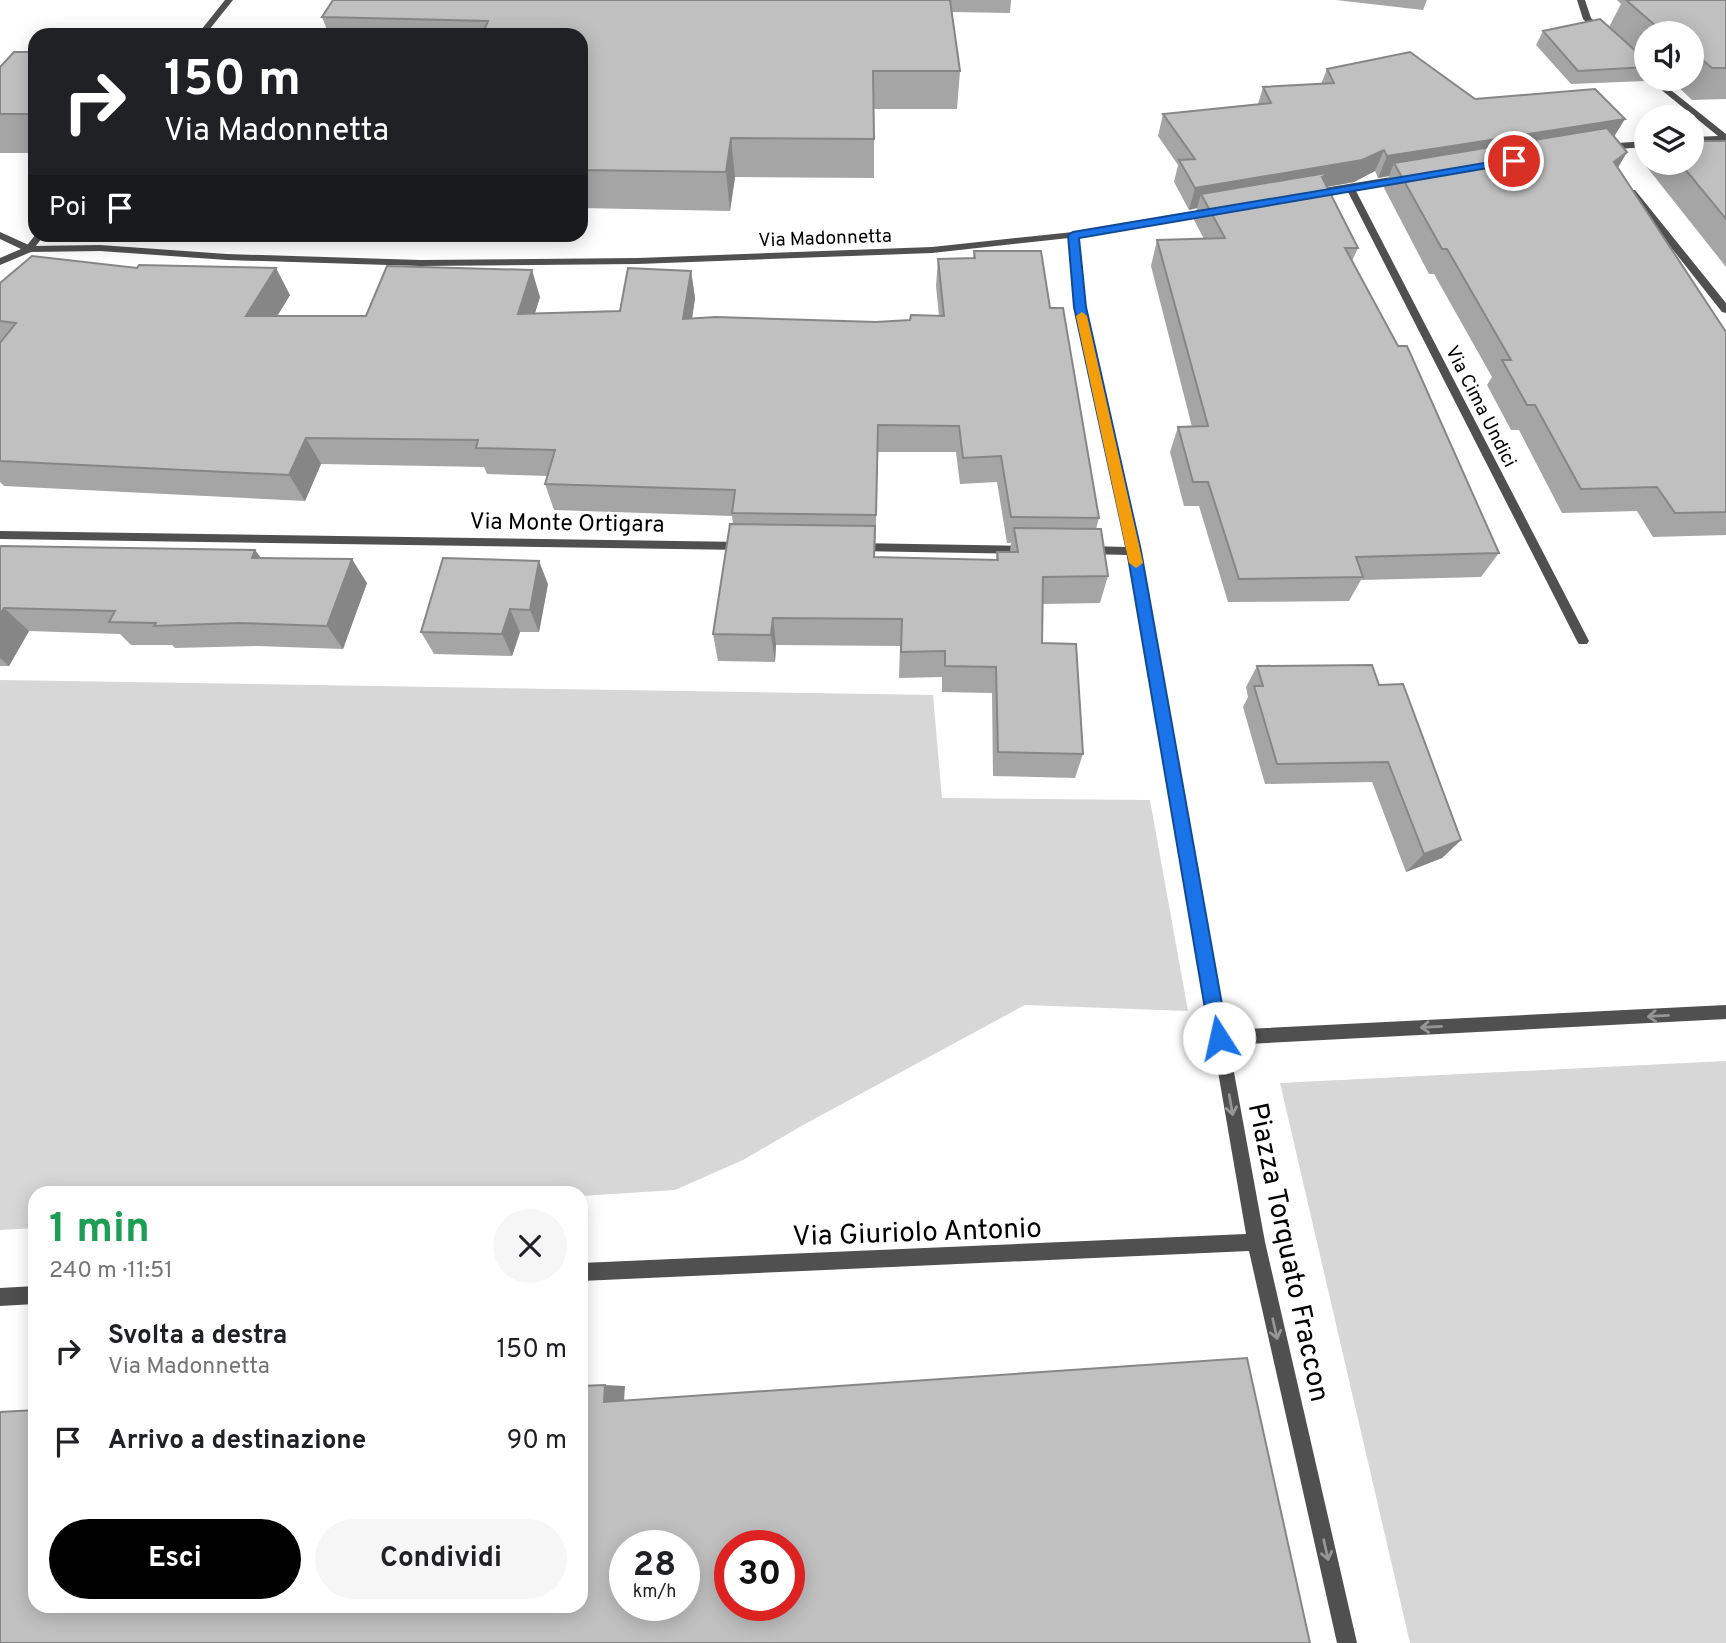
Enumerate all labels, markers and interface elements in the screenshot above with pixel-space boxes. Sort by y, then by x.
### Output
map controls [1634,21,1704,175]
button: sound [1634,21,1704,91]
text: 150 m [164,51,301,113]
icon: right [49,56,140,147]
button: layers [1634,105,1704,175]
text: Via Madonnetta [164,112,389,152]
pin [1484,131,1544,191]
icon: arrive [1495,142,1533,180]
icon: arrive [101,189,139,227]
text: Poi [49,192,87,225]
street label: Via Madonnetta [758,225,892,253]
street label: Via Cima Undici [1439,342,1521,472]
street label: Via Monte Ortigara [469,508,665,541]
position arrow [1182,1001,1256,1075]
one-way arrow [1647,1009,1670,1022]
one-way arrow [1419,1021,1442,1034]
one-way arrow [1225,1093,1238,1116]
street label: Piazza Torquato Fraccon [1238,1100,1336,1405]
text: 1 min [49,1204,150,1257]
button: close [493,1209,567,1283]
street label: Via Giuriolo Antonio [792,1212,1042,1256]
text: 240 m · 11:51 [49,1257,173,1286]
one-way arrow [1269,1317,1282,1339]
text: Svolta a destra [108,1320,287,1353]
icon: right [49,1332,87,1370]
text: 150 m [496,1334,567,1367]
text: Via Madonnetta [108,1353,270,1382]
icon: arrive [49,1423,87,1461]
text: Arrivo a destinazione [108,1425,366,1458]
text: 90 m [507,1425,567,1458]
button: Esci [49,1519,301,1599]
button: Condividi [315,1519,567,1599]
speed limit sign: 30 [714,1530,805,1621]
one-way arrow [1320,1538,1333,1561]
text: 28 [633,1544,676,1588]
text: km/h [633,1581,676,1604]

